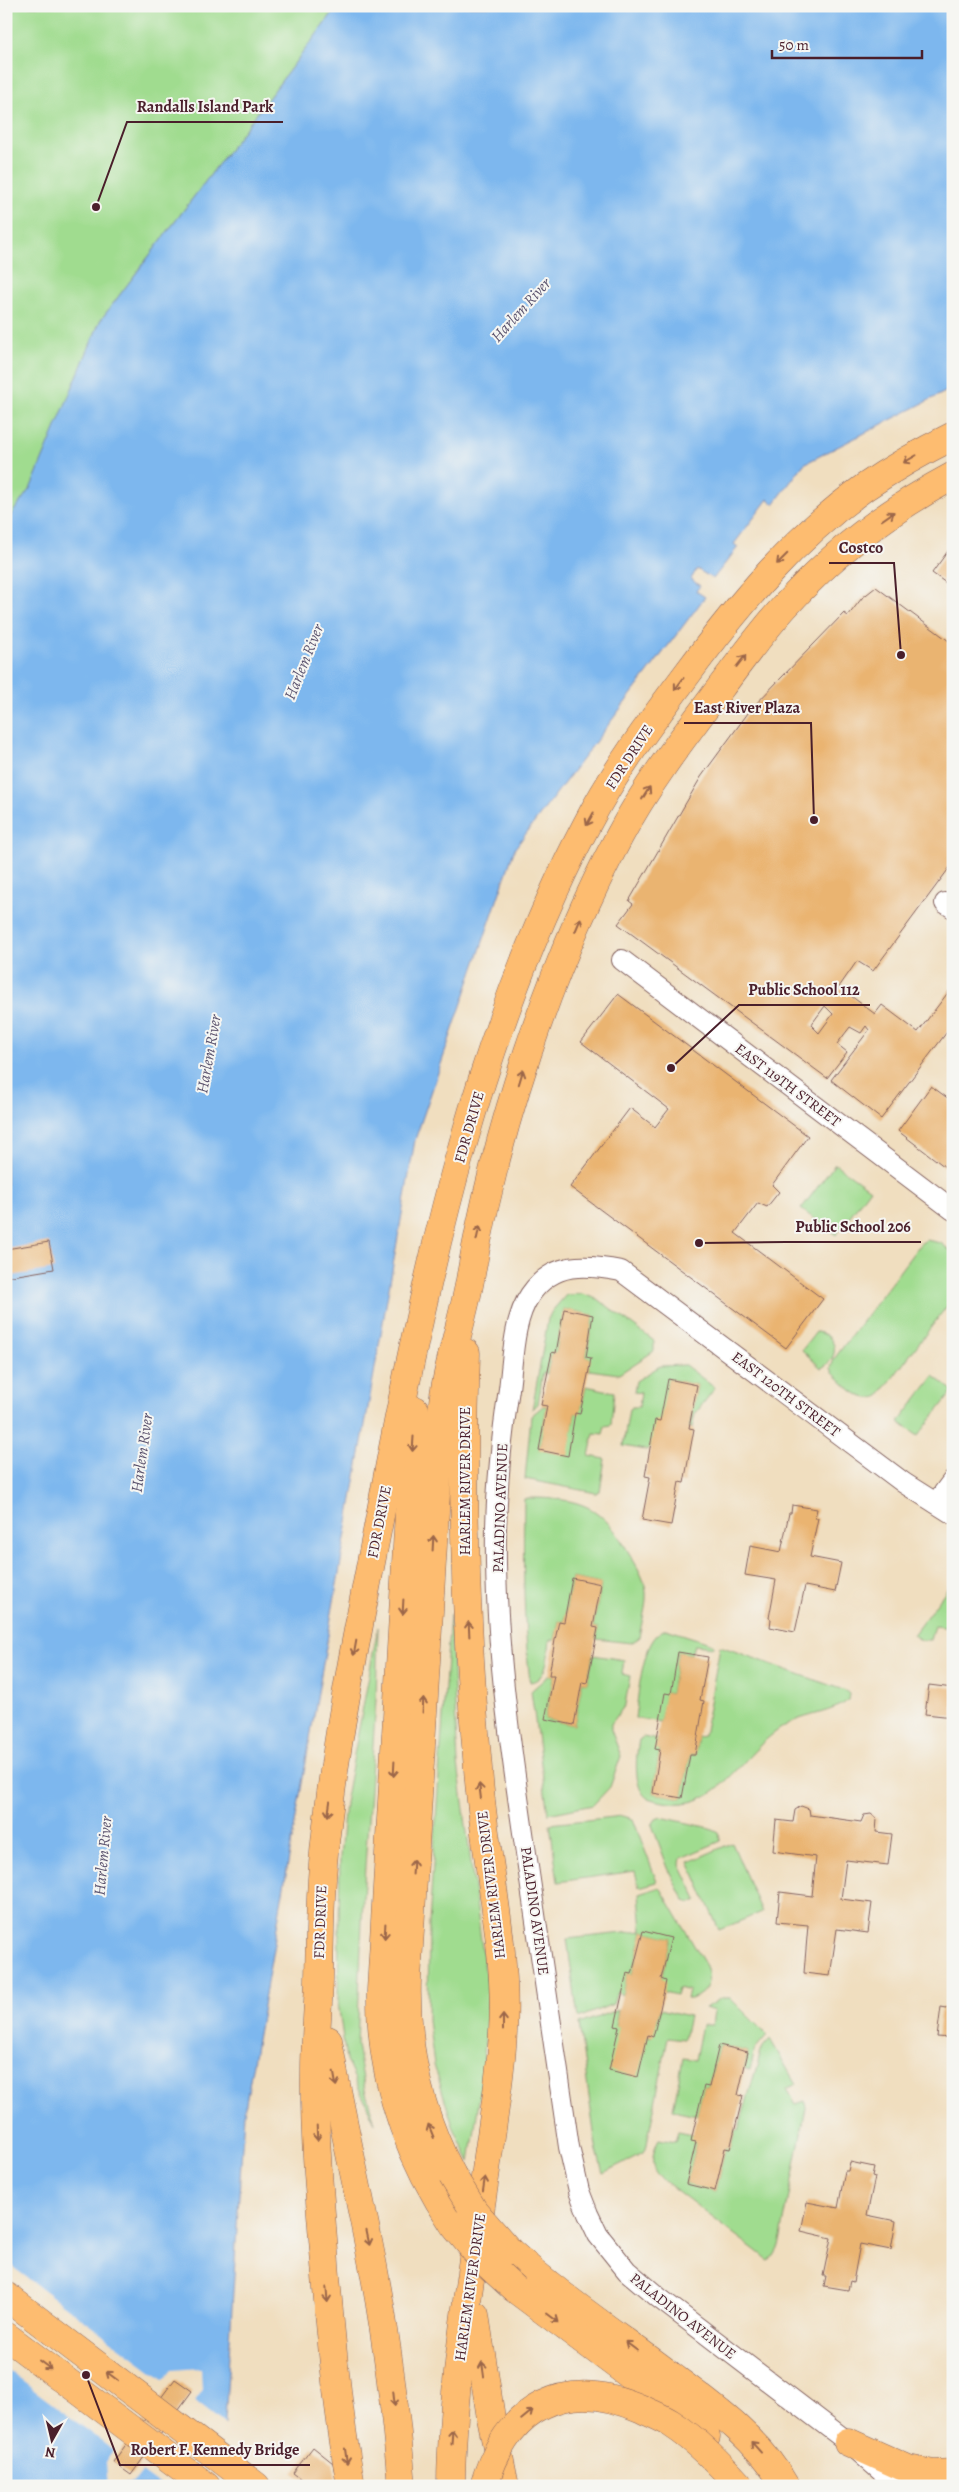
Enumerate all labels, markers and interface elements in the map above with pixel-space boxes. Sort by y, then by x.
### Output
scale bar [772,28,922,60]
text: 50 m [779,35,809,55]
callout: Randalls Island Park [127,91,283,122]
text: Randalls Island Park [137,96,274,118]
water label: Harlem River [486,273,556,347]
one-way arrow [904,455,918,465]
one-way arrow [881,511,895,521]
callout: Costco [829,532,894,563]
text: Costco [839,537,883,559]
one-way arrow [776,553,788,565]
water label: Harlem River [279,621,329,703]
one-way arrow [736,655,747,668]
one-way arrow [674,677,684,691]
callout: East River Plaza [684,692,811,723]
text: East River Plaza [694,697,801,719]
street label: FDR DRIVE [601,721,657,793]
one-way arrow [642,786,652,800]
one-way arrow [585,812,595,827]
one-way arrow [574,918,584,933]
callout: Public School 112 [739,974,870,1005]
text: Public School 112 [748,979,860,1001]
water label: Harlem River [191,1012,227,1095]
street label: EAST 119TH STREET [731,1039,846,1132]
one-way arrow [517,1069,527,1085]
street label: FDR DRIVE [449,1089,489,1165]
callout: Public School 206 [786,1211,921,1242]
text: Public School 206 [795,1216,911,1238]
one-way arrow [474,1226,483,1242]
street label: EAST 120TH STREET [728,1347,845,1442]
street label: HARLEM RIVER DRIVE [455,1407,475,1555]
water label: Harlem River [126,1412,158,1494]
one-way arrow [408,1436,417,1452]
street label: PALADINO AVENUE [488,1443,512,1573]
street label: FDR DRIVE [362,1484,396,1560]
one-way arrow [428,1535,437,1551]
one-way arrow [399,1598,408,1614]
one-way arrow [465,1621,474,1637]
one-way arrow [350,1640,360,1656]
one-way arrow [418,1697,428,1713]
one-way arrow [389,1761,398,1777]
one-way arrow [475,1783,485,1799]
one-way arrow [324,1800,334,1816]
street label: HARLEM RIVER DRIVE [472,1810,510,1960]
water label: Harlem River [89,1815,117,1897]
street label: PALADINO AVENUE [516,1845,554,1977]
one-way arrow [409,1859,418,1875]
street label: FDR DRIVE [309,1885,331,1959]
one-way arrow [380,1923,389,1939]
one-way arrow [498,2015,508,2031]
one-way arrow [330,2071,340,2087]
one-way arrow [312,2124,322,2141]
one-way arrow [426,2124,435,2139]
one-way arrow [480,2176,490,2192]
street label: HARLEM RIVER DRIVE [450,2212,490,2362]
one-way arrow [364,2230,373,2246]
street label: PALADINO AVENUE [626,2268,740,2364]
one-way arrow [323,2287,332,2303]
one-way arrow [546,2313,560,2323]
one-way arrow [624,2341,638,2351]
one-way arrow [38,2360,52,2370]
one-way arrow [478,2361,488,2377]
one-way arrow [106,2370,119,2381]
one-way arrow [389,2391,399,2407]
one-way arrow [520,2410,533,2421]
north arrow [28,2414,78,2464]
one-way arrow [447,2429,457,2445]
callout: Robert F. Kennedy Bridge [120,2434,310,2465]
text: Robert F. Kennedy Bridge [131,2439,299,2461]
one-way arrow [750,2440,762,2453]
text: N [44,2442,57,2462]
one-way arrow [342,2448,352,2464]

